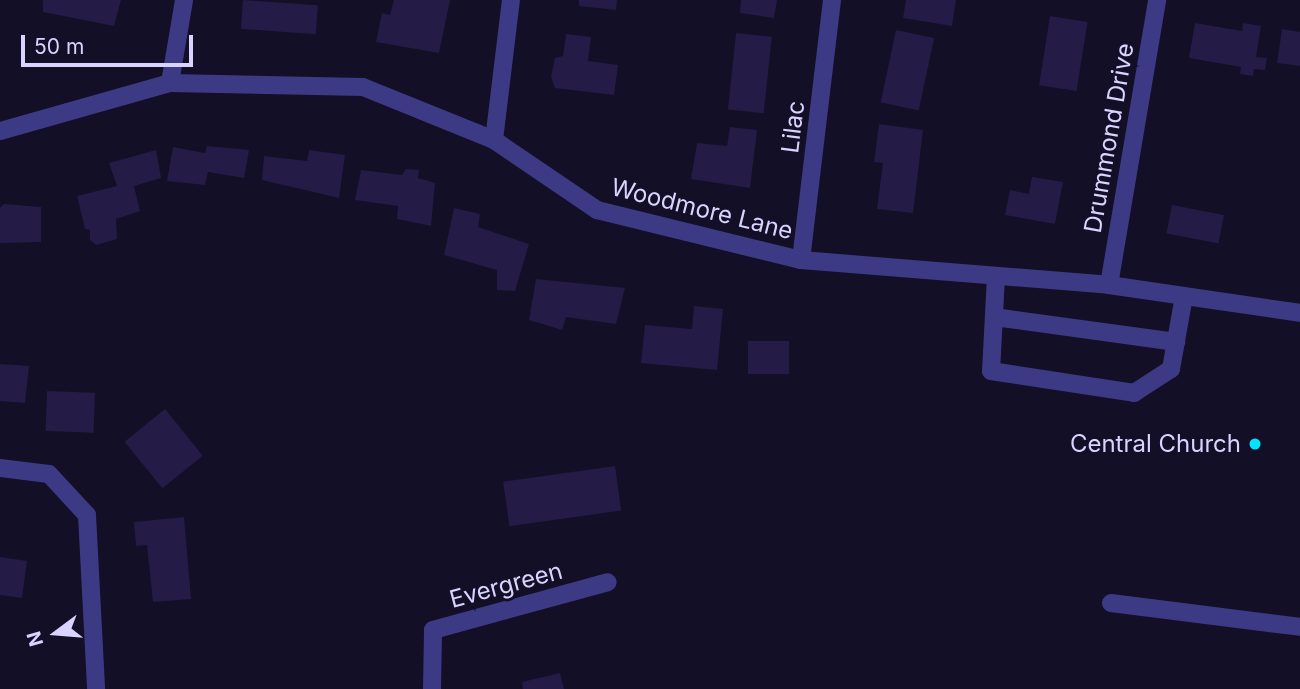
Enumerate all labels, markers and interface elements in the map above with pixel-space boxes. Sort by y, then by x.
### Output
scale bar [24,21,196,65]
text: 50 m [34,34,84,59]
street label: Drummond Drive [1078,41,1140,235]
street label: Lilac [776,99,810,155]
street label: Woodmore Lane [608,173,796,245]
place label: Central Church [1070,430,1241,458]
marker: Central Church [1247,436,1263,452]
street label: Evergreen [446,556,566,614]
north arrow [21,598,91,668]
text: N [22,629,48,649]

